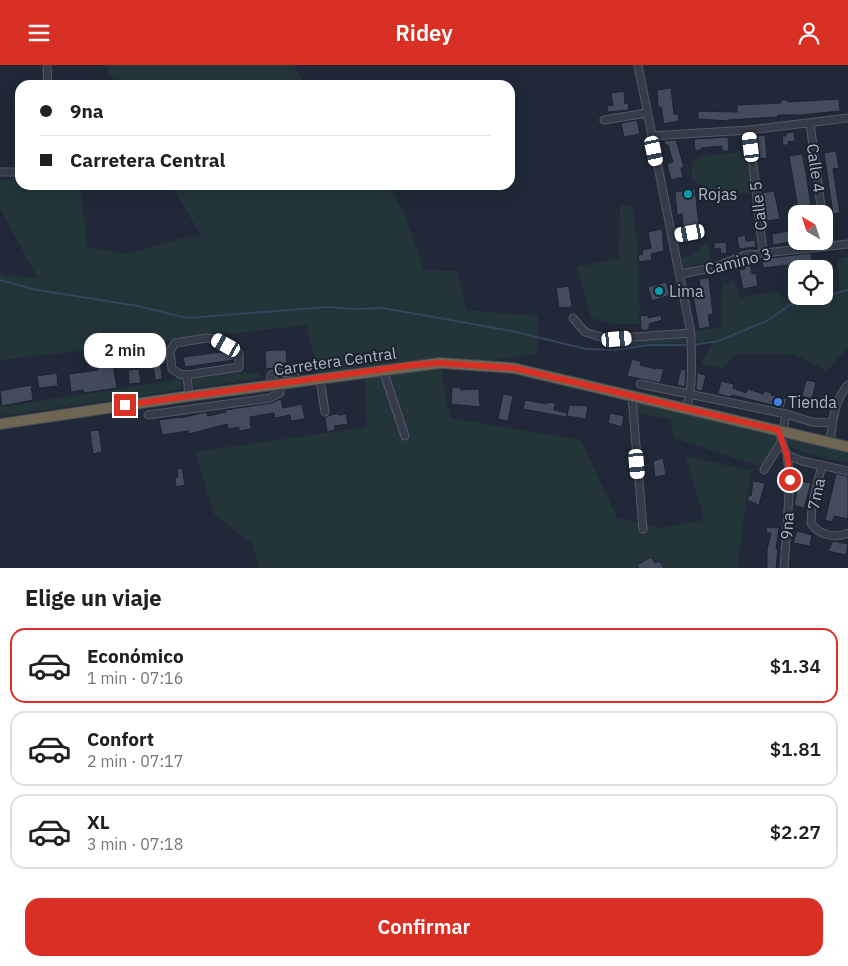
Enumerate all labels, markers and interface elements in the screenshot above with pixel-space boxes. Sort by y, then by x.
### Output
text: Ridey [395,18,453,47]
icon: menu [25,19,53,47]
icon: person [795,19,823,47]
text: 9na [70,99,104,123]
car [741,131,760,163]
car [643,135,664,167]
street label: Calle 4 [803,142,829,194]
text: Carretera Central [70,148,225,172]
street label: Calle 5 [745,180,771,232]
place label: Rojas [698,184,737,204]
marker: Rojas [682,188,694,200]
north arrow [788,205,832,250]
map controls [788,205,833,305]
car [673,223,706,243]
street label: Camino 3 [703,243,773,279]
button: locate [788,260,833,305]
place label: Lima [669,281,704,301]
marker: Lima [653,285,665,297]
car [601,330,632,348]
car [209,331,242,359]
callout: 2 min [84,333,166,367]
text: 2 min [104,340,146,360]
street label: Carretera Central [272,343,398,379]
place label: Tienda [788,392,837,412]
route end [114,394,136,416]
marker: Tienda [772,396,784,408]
car [628,448,645,480]
route start [779,469,801,491]
street label: 7ma [803,476,829,512]
street label: 9na [776,511,798,540]
text: Elige un viaje [25,583,162,612]
icon: car [27,643,72,688]
text: Económico [87,644,184,668]
text: $1.34 [770,654,821,678]
text: 1 min · 07:16 [87,668,183,688]
icon: car [27,726,72,771]
text: Confort [87,727,154,751]
text: $1.81 [770,737,821,761]
text: 2 min · 07:17 [87,751,183,771]
icon: car [27,809,72,854]
text: XL [87,810,110,834]
text: $2.27 [770,820,821,844]
text: 3 min · 07:18 [87,834,183,854]
button: Confirmar [25,898,823,956]

